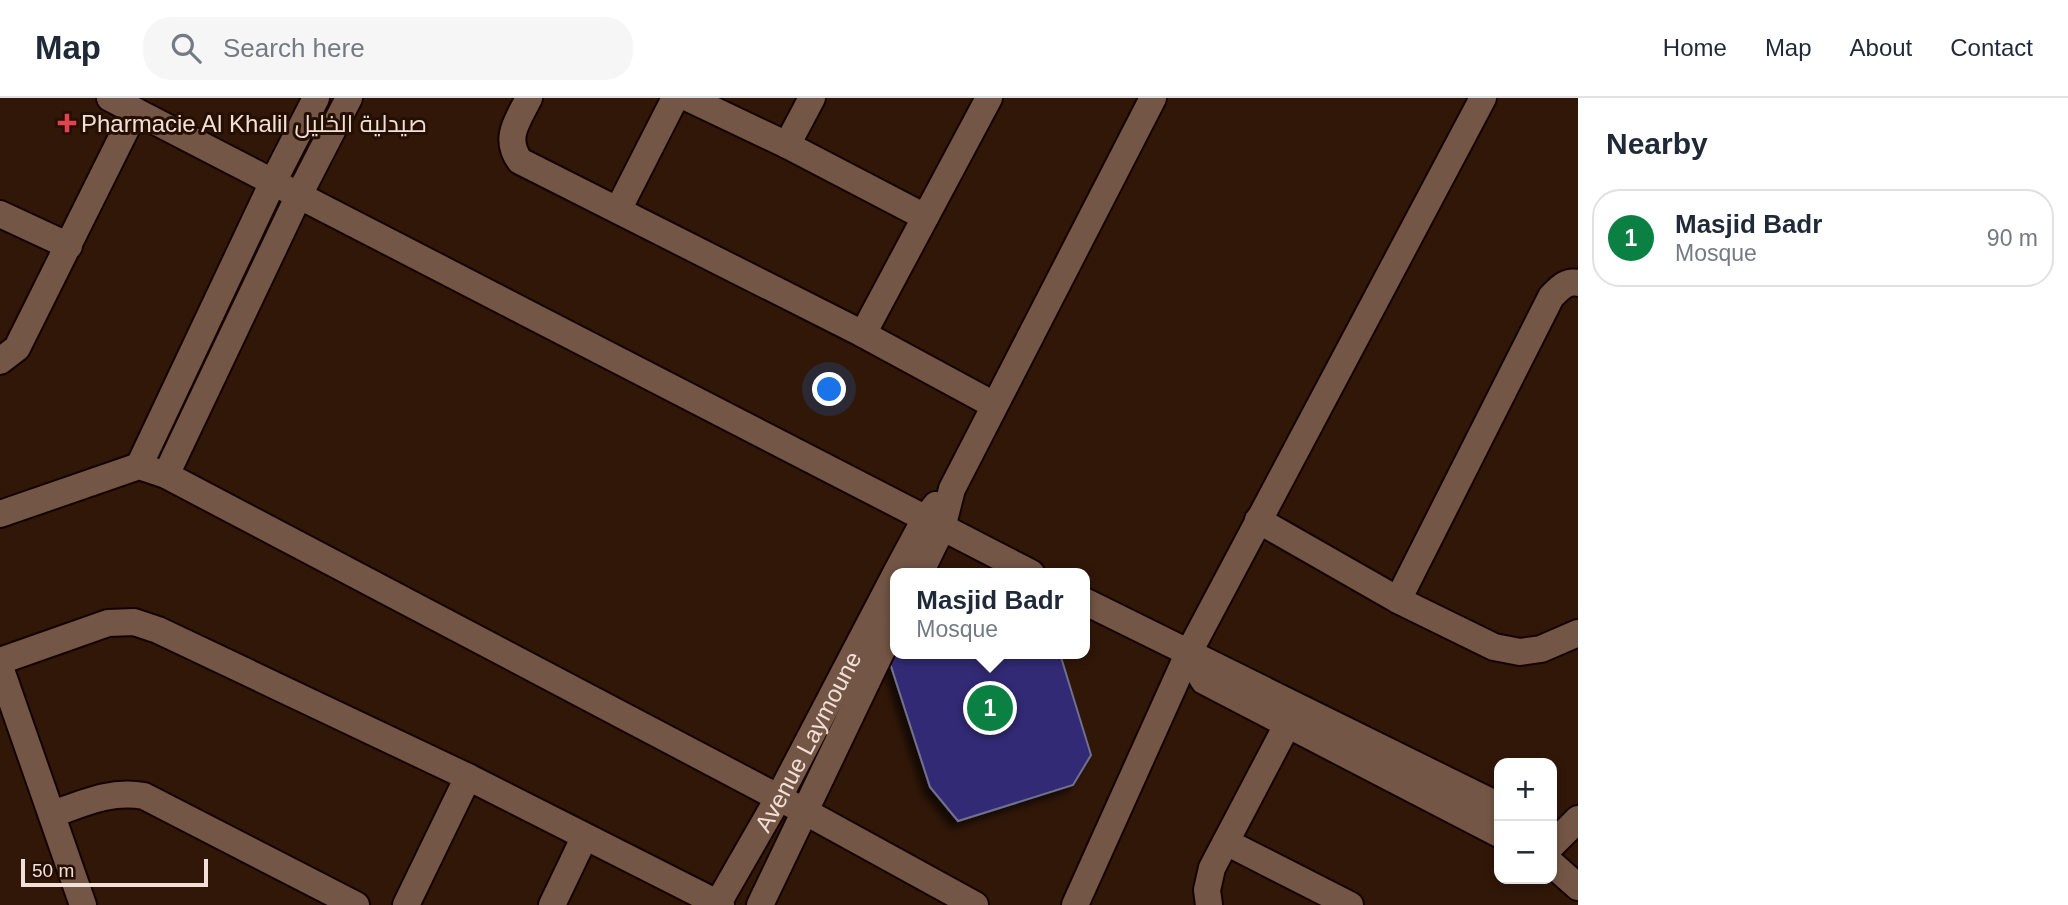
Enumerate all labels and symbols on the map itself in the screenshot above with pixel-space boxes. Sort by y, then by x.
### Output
place label: Pharmacie Al Khalil صيدلية الخليل [81,110,427,138]
marker: Pharmacie Al Khalil صيدلية الخليل [59,115,75,131]
your location [812,372,846,406]
street label: Avenue Laymoune [749,647,866,836]
pin: 1 [967,682,1013,734]
scale bar [21,856,208,888]

